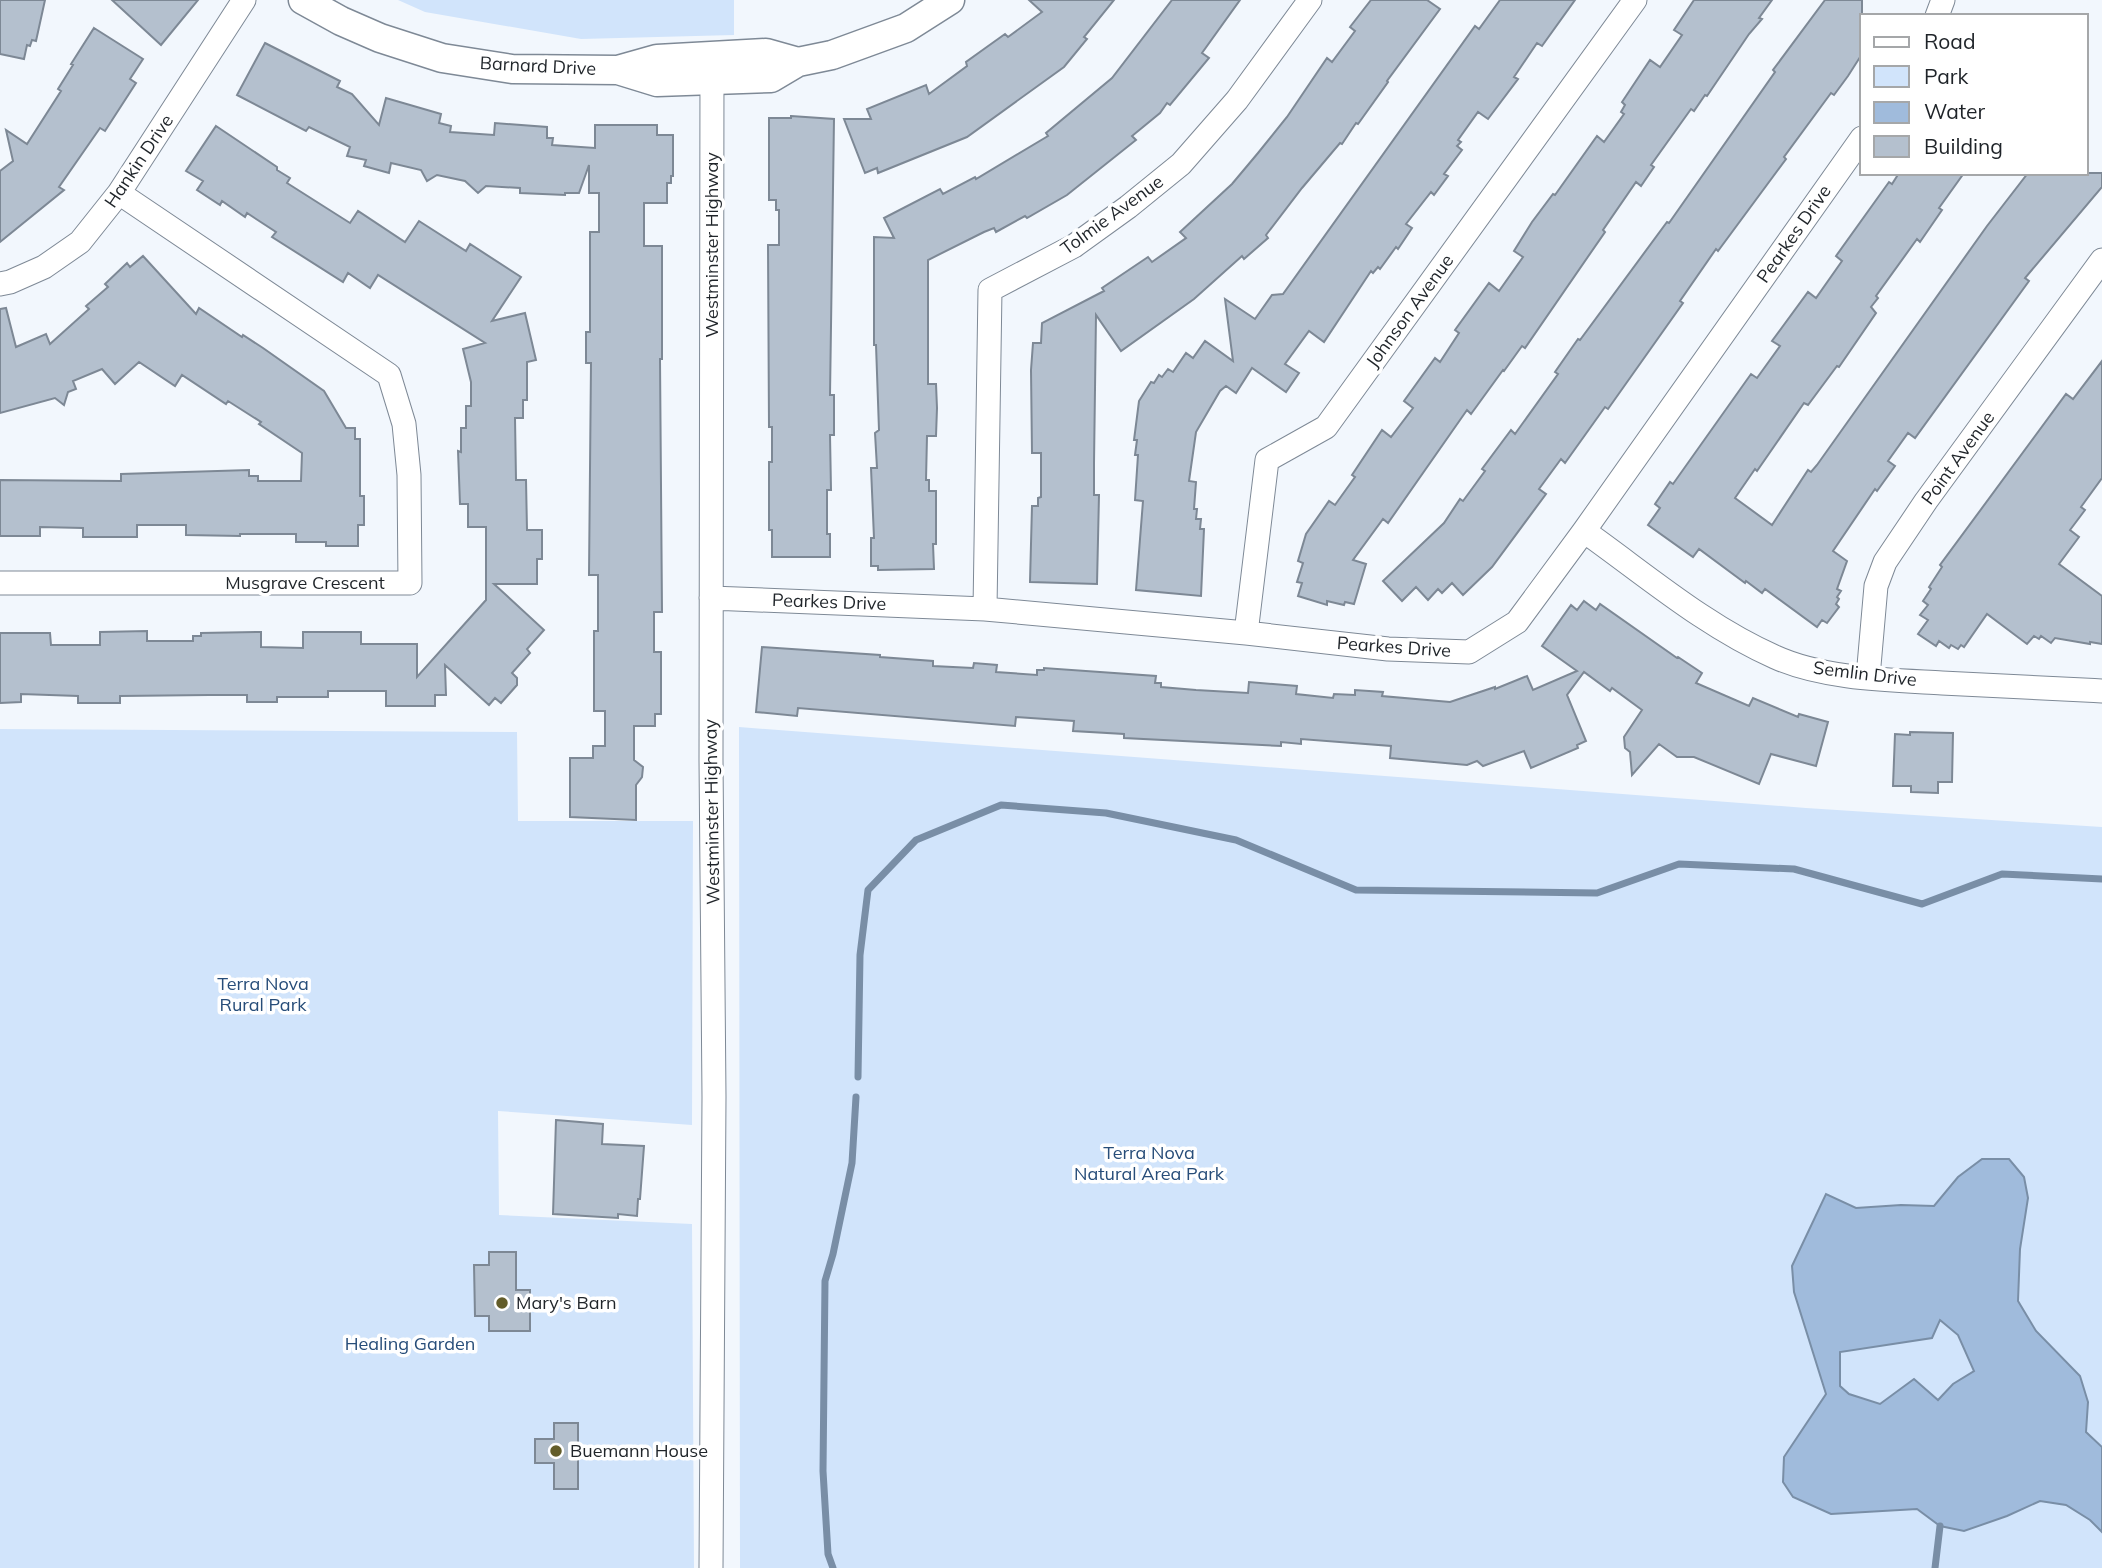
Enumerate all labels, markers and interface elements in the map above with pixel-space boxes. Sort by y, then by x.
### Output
legend [1860,14,2088,175]
text: Road [1924,28,1975,54]
street label: Barnard Drive [479,51,597,80]
text: Park [1924,63,1968,89]
text: Water [1924,98,1985,124]
street label: Hankin Drive [99,110,178,212]
text: Building [1924,133,2003,159]
street label: Westminster Highway [700,152,723,338]
street label: Tolmie Avenue [1056,170,1168,260]
street label: Pearkes Drive [1751,180,1836,287]
street label: Johnson Avenue [1361,250,1458,372]
street label: Point Avenue [1916,406,1999,509]
street label: Musgrave Crescent [225,571,385,594]
street label: Pearkes Drive [771,588,887,615]
street label: Pearkes Drive [1336,631,1452,662]
street label: Semlin Drive [1812,656,1918,691]
street label: Westminster Highway [698,719,725,905]
park label: Terra Nova Rural Park [217,972,309,1016]
park label: Terra Nova Natural Area Park [1074,1141,1225,1185]
place label: Mary's Barn [516,1291,617,1314]
marker: Mary's Barn [494,1295,510,1311]
park label: Healing Garden [345,1332,475,1355]
place label: Buemann House [570,1439,708,1462]
marker: Buemann House [548,1443,564,1459]

